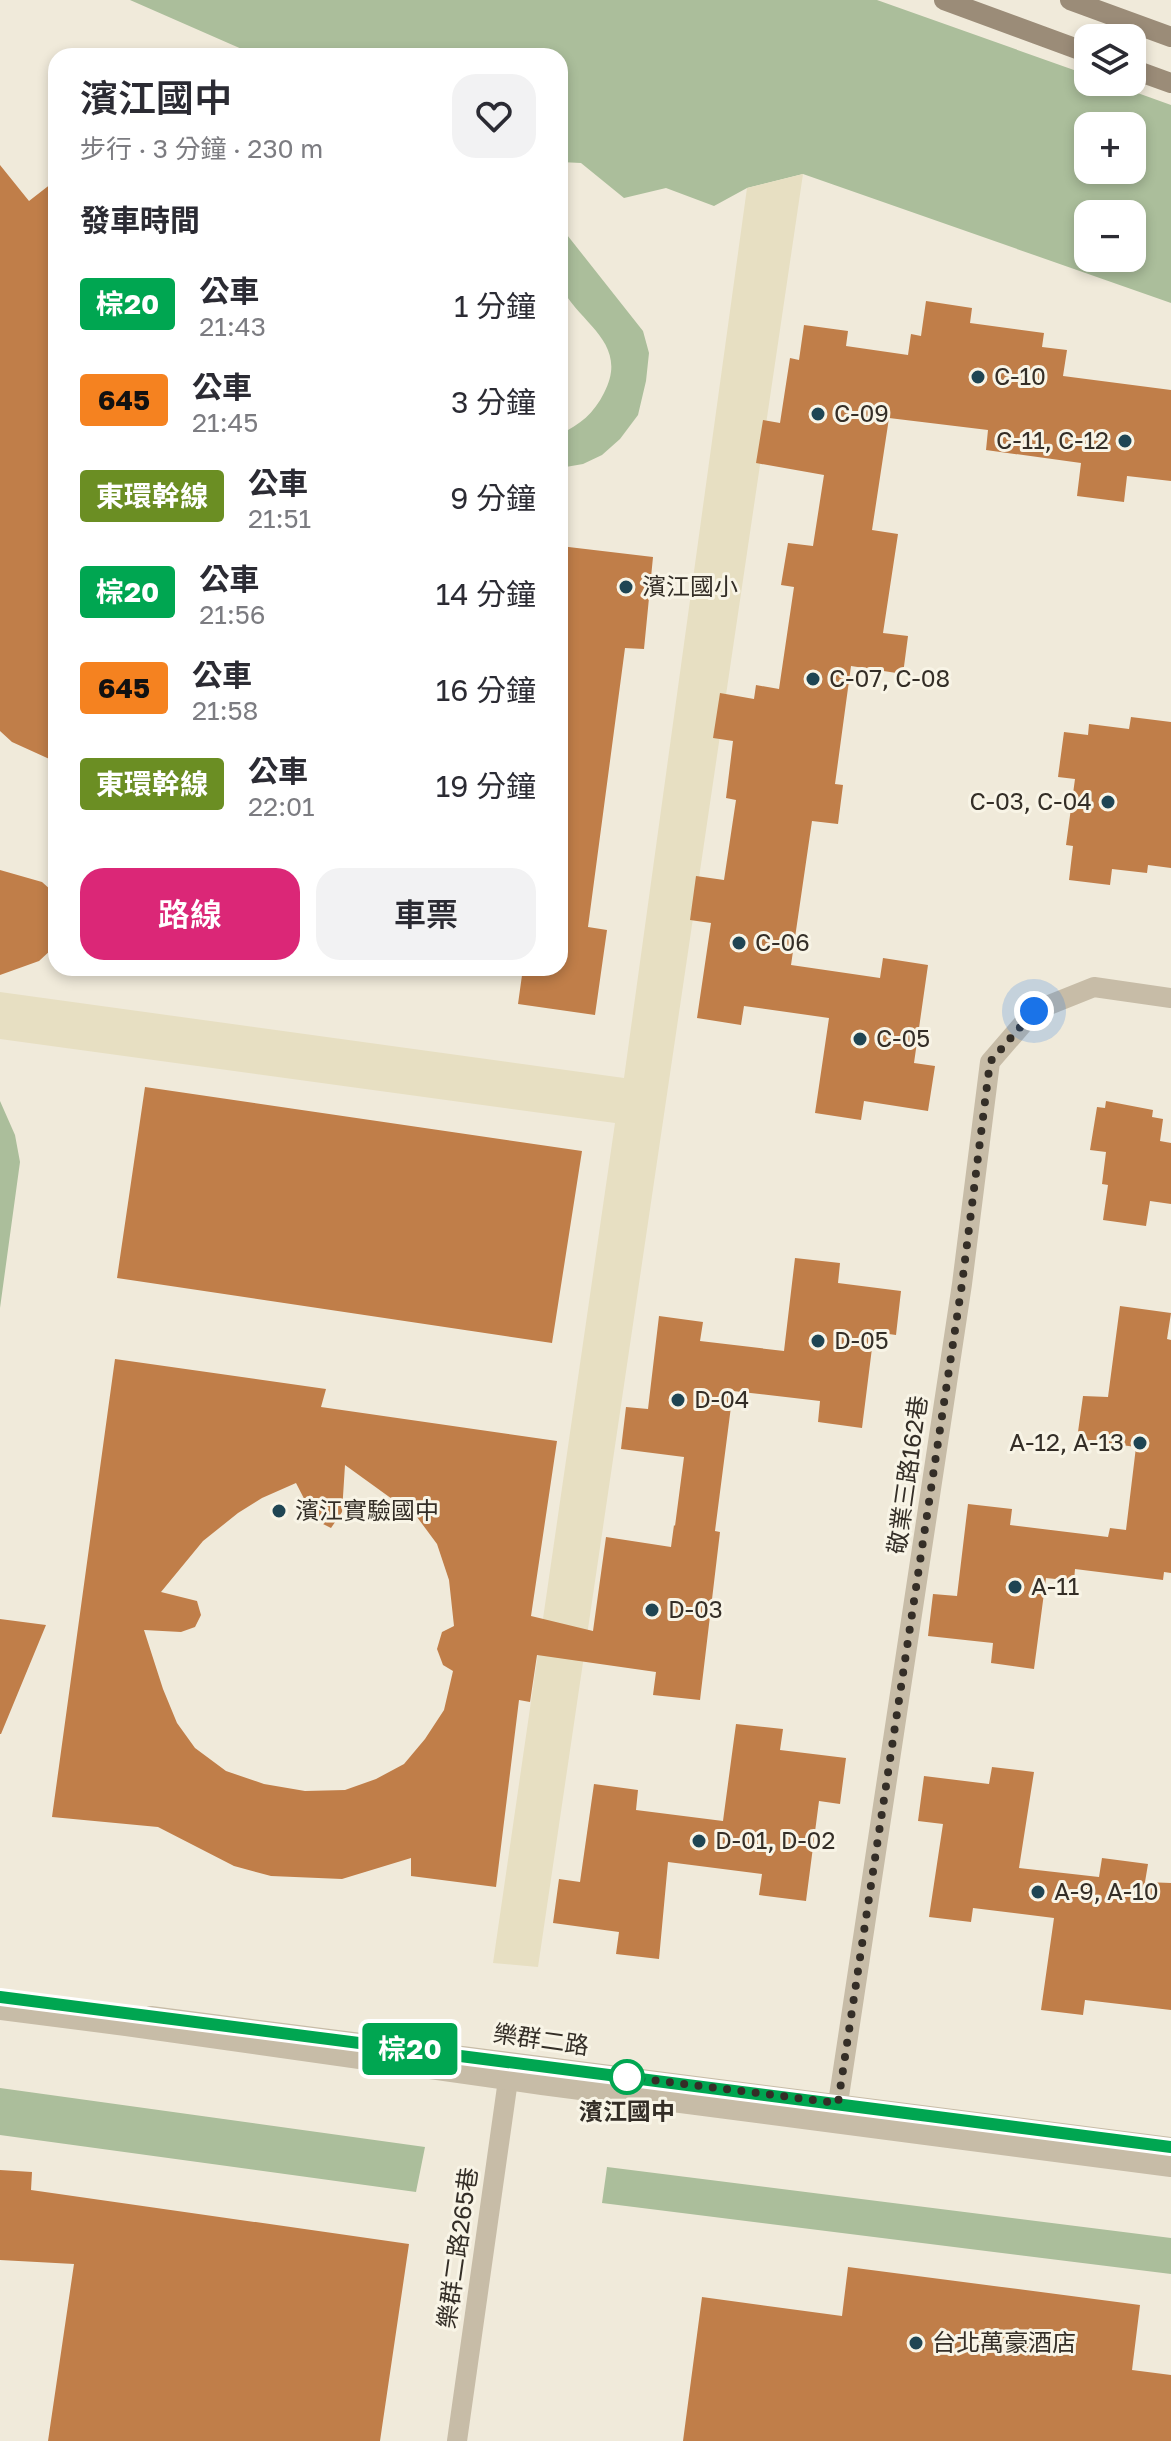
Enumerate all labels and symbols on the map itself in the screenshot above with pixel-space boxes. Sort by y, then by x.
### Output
place label: C-10 [994,361,1046,390]
marker: C-10 [969,368,987,386]
place label: C-09 [834,398,889,427]
marker: C-09 [809,405,827,423]
place label: C-11, C-12 [996,425,1109,454]
marker: C-11, C-12 [1116,432,1134,450]
place label: 濱江國小 [642,571,738,600]
marker: 濱江國小 [617,578,635,596]
place label: C-07, C-08 [829,663,950,692]
marker: C-07, C-08 [804,670,822,688]
place label: C-03, C-04 [969,786,1092,815]
marker: C-03, C-04 [1099,793,1117,811]
place label: C-06 [755,927,810,956]
marker: C-06 [730,934,748,952]
your location [1014,991,1054,1031]
place label: C-05 [876,1023,930,1052]
marker: C-05 [851,1030,869,1048]
place label: D-05 [834,1325,889,1354]
marker: D-05 [809,1332,827,1350]
place label: D-04 [694,1384,749,1413]
marker: D-04 [669,1391,687,1409]
street label: 敬業三路162巷 [881,1394,932,1556]
place label: A-12, A-13 [1009,1427,1124,1456]
marker: A-12, A-13 [1131,1434,1149,1452]
place label: 濱江實驗國中 [295,1495,439,1524]
marker: 濱江實驗國中 [270,1502,288,1520]
place label: A-11 [1031,1571,1079,1600]
marker: A-11 [1006,1578,1024,1596]
place label: D-03 [668,1594,723,1623]
marker: D-03 [643,1601,661,1619]
place label: D-01, D-02 [715,1825,835,1854]
marker: D-01, D-02 [690,1832,708,1850]
place label: A-9, A-10 [1054,1876,1159,1905]
marker: A-9, A-10 [1029,1883,1047,1901]
street label: 樂群二路 [492,2017,591,2060]
line badge: 棕20 [364,2023,456,2075]
marker: 濱江國中 [610,2060,644,2094]
place label: 濱江國中 [579,2096,675,2125]
street label: 樂群二路265巷 [431,2165,482,2330]
place label: 台北萬豪酒店 [932,2327,1076,2356]
marker: 台北萬豪酒店 [907,2334,925,2352]

